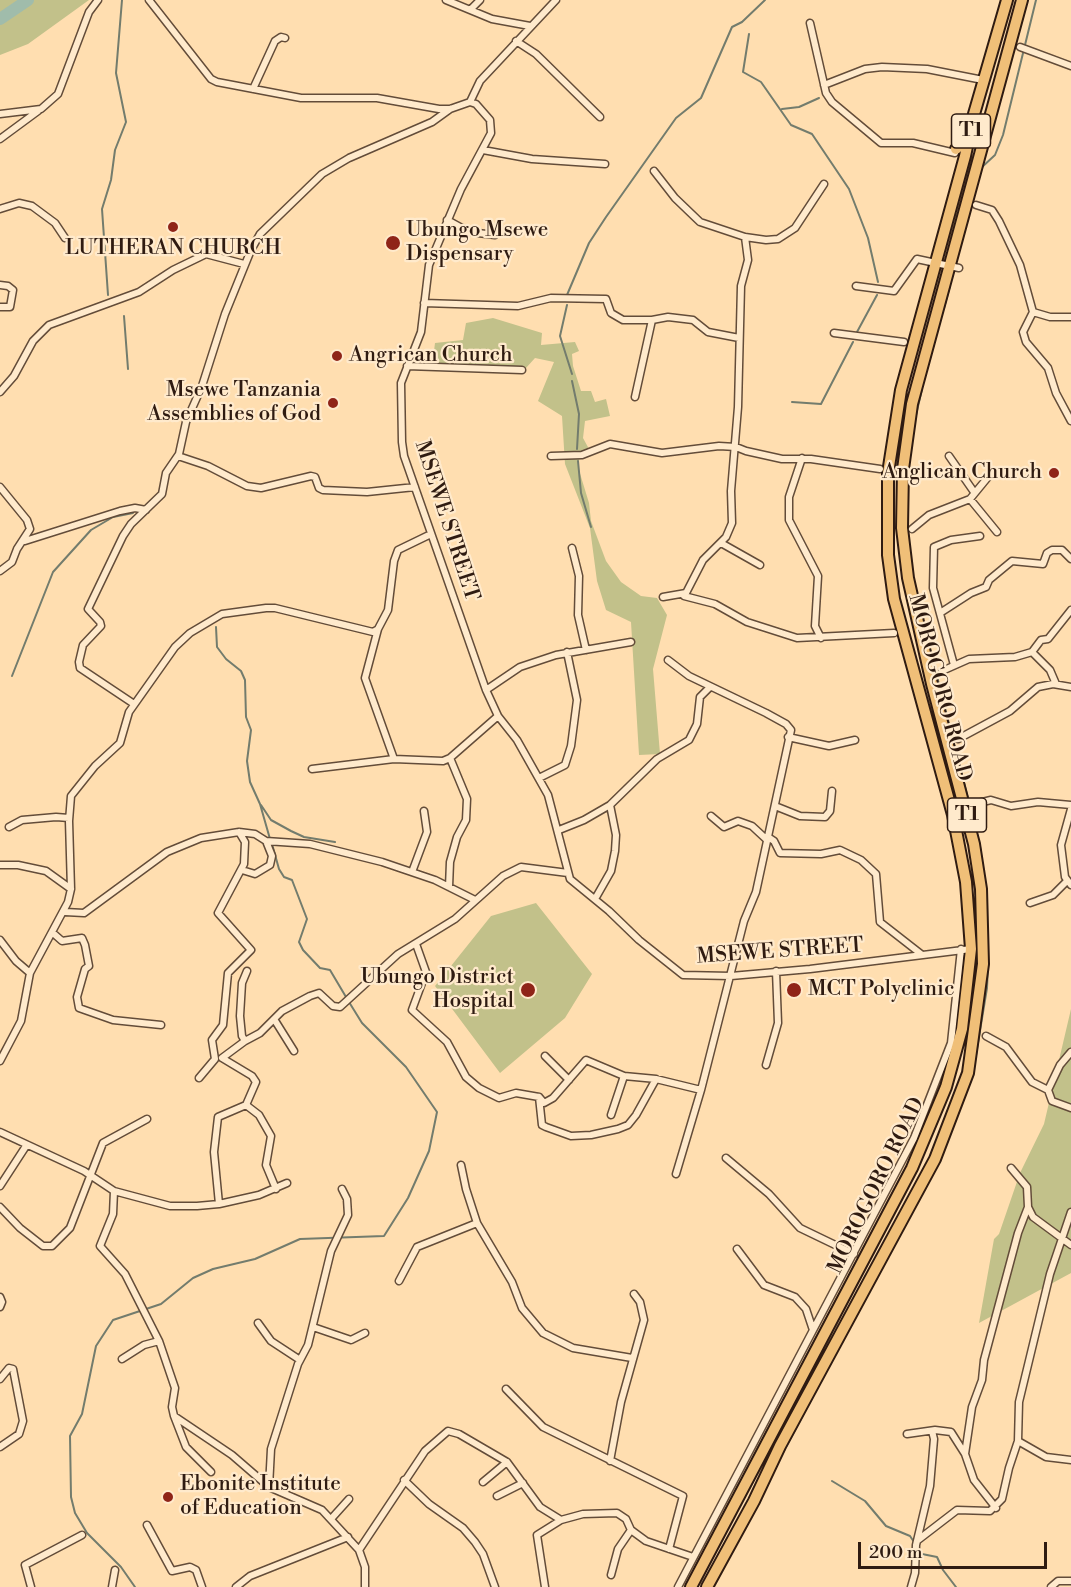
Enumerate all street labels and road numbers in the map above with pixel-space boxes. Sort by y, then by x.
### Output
road number: T1 [952,114,990,148]
street label: MSEWE STREET [408,438,484,604]
street label: MOROGORO ROAD [902,591,976,785]
road number: T1 [948,798,986,832]
street label: MSEWE STREET [696,934,864,970]
street label: MOROGORO ROAD [823,1094,931,1278]

